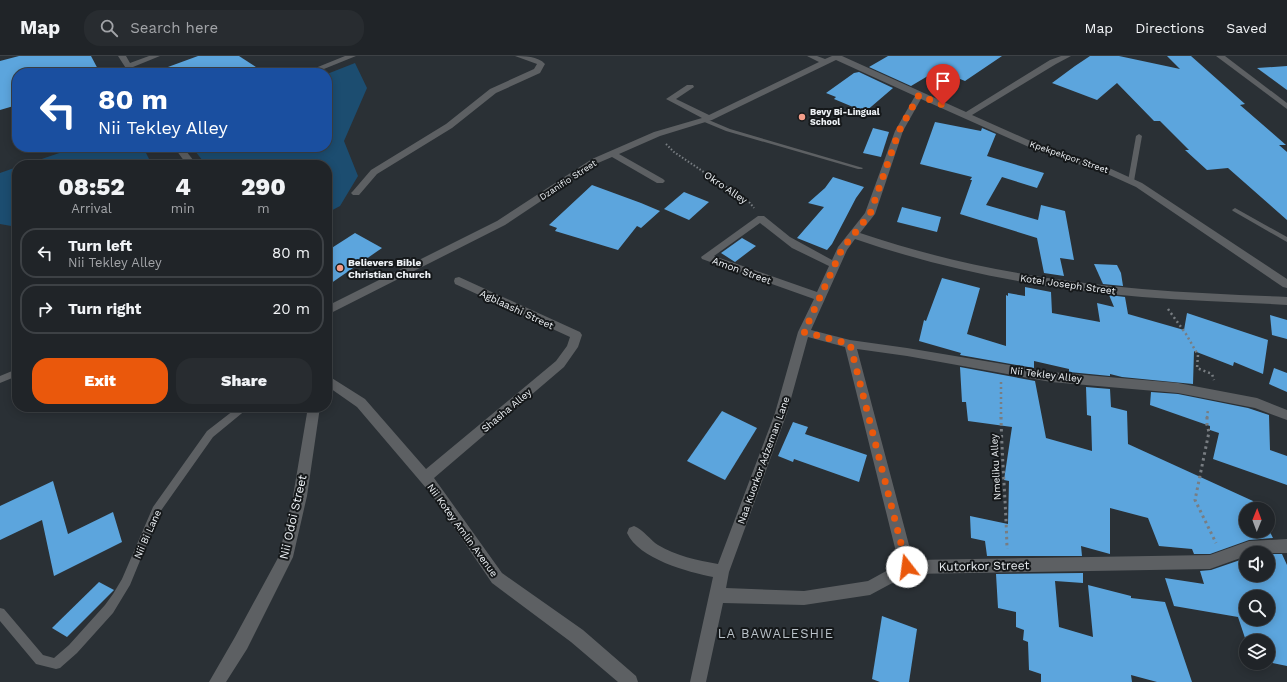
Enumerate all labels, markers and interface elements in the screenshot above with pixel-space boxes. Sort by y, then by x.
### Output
search box [84,10,364,46]
text: Map [20,16,60,39]
icon: search [98,17,120,39]
text: Search here [130,19,218,37]
text: Map [1085,20,1113,36]
text: Directions [1135,20,1204,36]
text: Saved [1226,20,1267,36]
pin [926,64,960,105]
icon: arrive [932,70,954,92]
text: 80 m [98,83,168,116]
icon: left [32,84,84,136]
place label: Bevy Bi-Lingual School [810,107,880,127]
marker: Bevy Bi-Lingual School [797,112,807,122]
text: Nii Tekley Alley [98,117,228,138]
street label: Kpekpekpor Street [1028,139,1110,175]
street label: Dzanifio Street [538,158,599,202]
street label: Okro Alley [702,169,750,206]
text: 08:52 [58,173,125,201]
text: 4 [175,173,191,201]
text: 290 [241,173,286,201]
text: Arrival [71,201,112,216]
text: min [171,201,195,216]
text: m [257,201,270,216]
text: Turn left [68,237,132,255]
icon: left [34,242,56,264]
text: 80 m [272,244,310,262]
text: Nii Tekley Alley [68,255,162,270]
street label: Amon Street [711,255,774,286]
place label: Believers Bible Christian Church [348,257,431,280]
marker: Believers Bible Christian Church [335,263,345,273]
street label: Kotei Joseph Street [1019,272,1117,297]
street label: Agblaashi Street [478,288,556,332]
icon: right [34,298,56,320]
text: Turn right [68,300,141,318]
text: 20 m [273,300,310,318]
button: Exit [32,358,168,404]
button: Share [176,358,312,404]
street label: Nii Tekley Alley [1009,365,1083,384]
street label: Shasha Alley [479,386,534,434]
street label: Naa Kuorkor Adzeman Lane [735,395,792,525]
street label: Nmeliku Alley [988,433,1003,501]
street label: Nii Odoi Street [276,473,310,561]
street label: Nii Kotey Amlin Avenue [425,482,500,579]
north arrow [1239,502,1275,538]
map controls [1239,502,1275,670]
street label: Nii Bi Lane [132,508,163,560]
position arrow [886,546,928,588]
button: sound [1239,546,1275,582]
street label: Kutorkor Street [939,558,1029,574]
button: search [1239,590,1275,626]
district label: LA BAWALESHIE [718,626,834,641]
button: layers [1239,634,1275,670]

